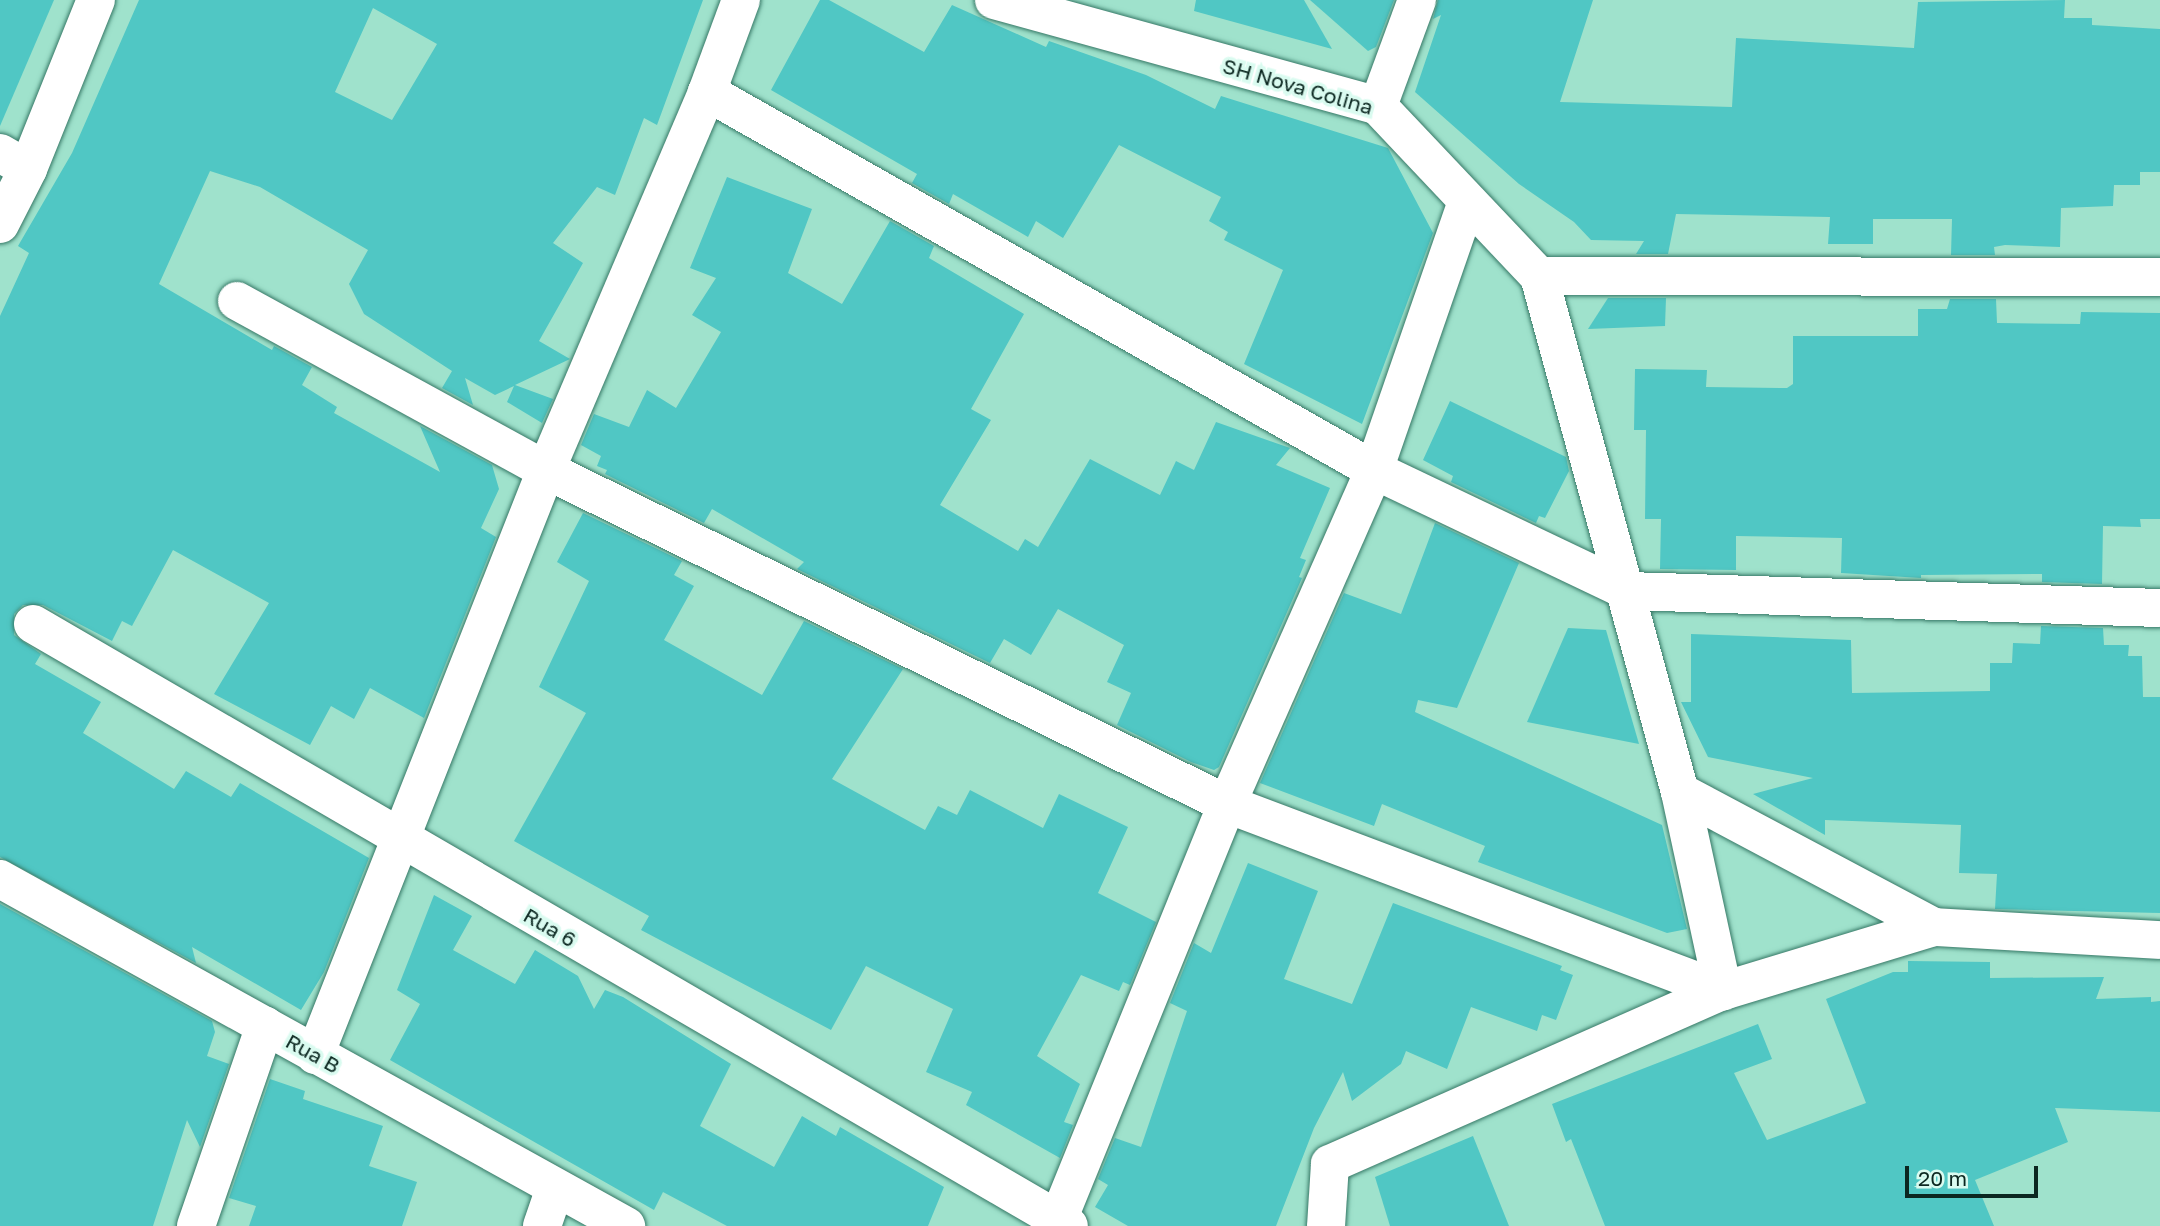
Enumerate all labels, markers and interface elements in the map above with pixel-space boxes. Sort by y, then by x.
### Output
street label: SH Nova Colina [1220,53,1376,119]
street label: Rua 6 [519,902,581,952]
street label: Rua B [282,1028,344,1078]
scale bar [1908,1152,2041,1196]
text: 20 m [1918,1165,1967,1191]

